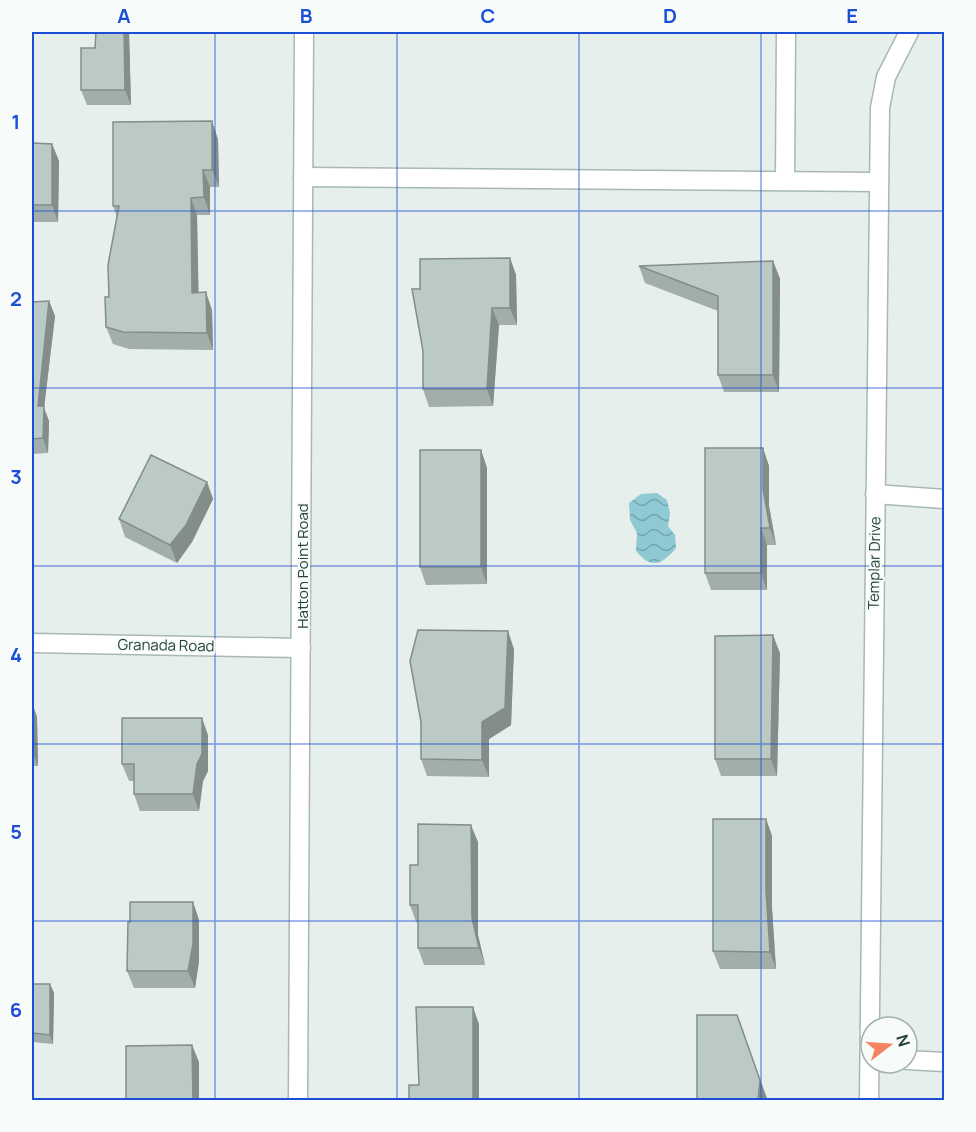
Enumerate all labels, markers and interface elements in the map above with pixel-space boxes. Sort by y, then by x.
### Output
text: A [117,2,131,29]
text: B [300,2,313,29]
text: C [481,2,495,29]
text: D [663,2,677,29]
text: E [846,2,858,29]
text: 1 [12,108,20,135]
text: 2 [10,285,22,312]
text: 3 [10,463,22,490]
street label: Hatton Point Road [292,503,313,629]
street label: Templar Drive [863,516,885,610]
street label: Granada Road [117,634,215,656]
text: 4 [10,641,22,668]
text: 5 [10,818,22,845]
text: 6 [10,996,22,1023]
north arrow [859,1015,919,1075]
text: N [891,1032,916,1049]

